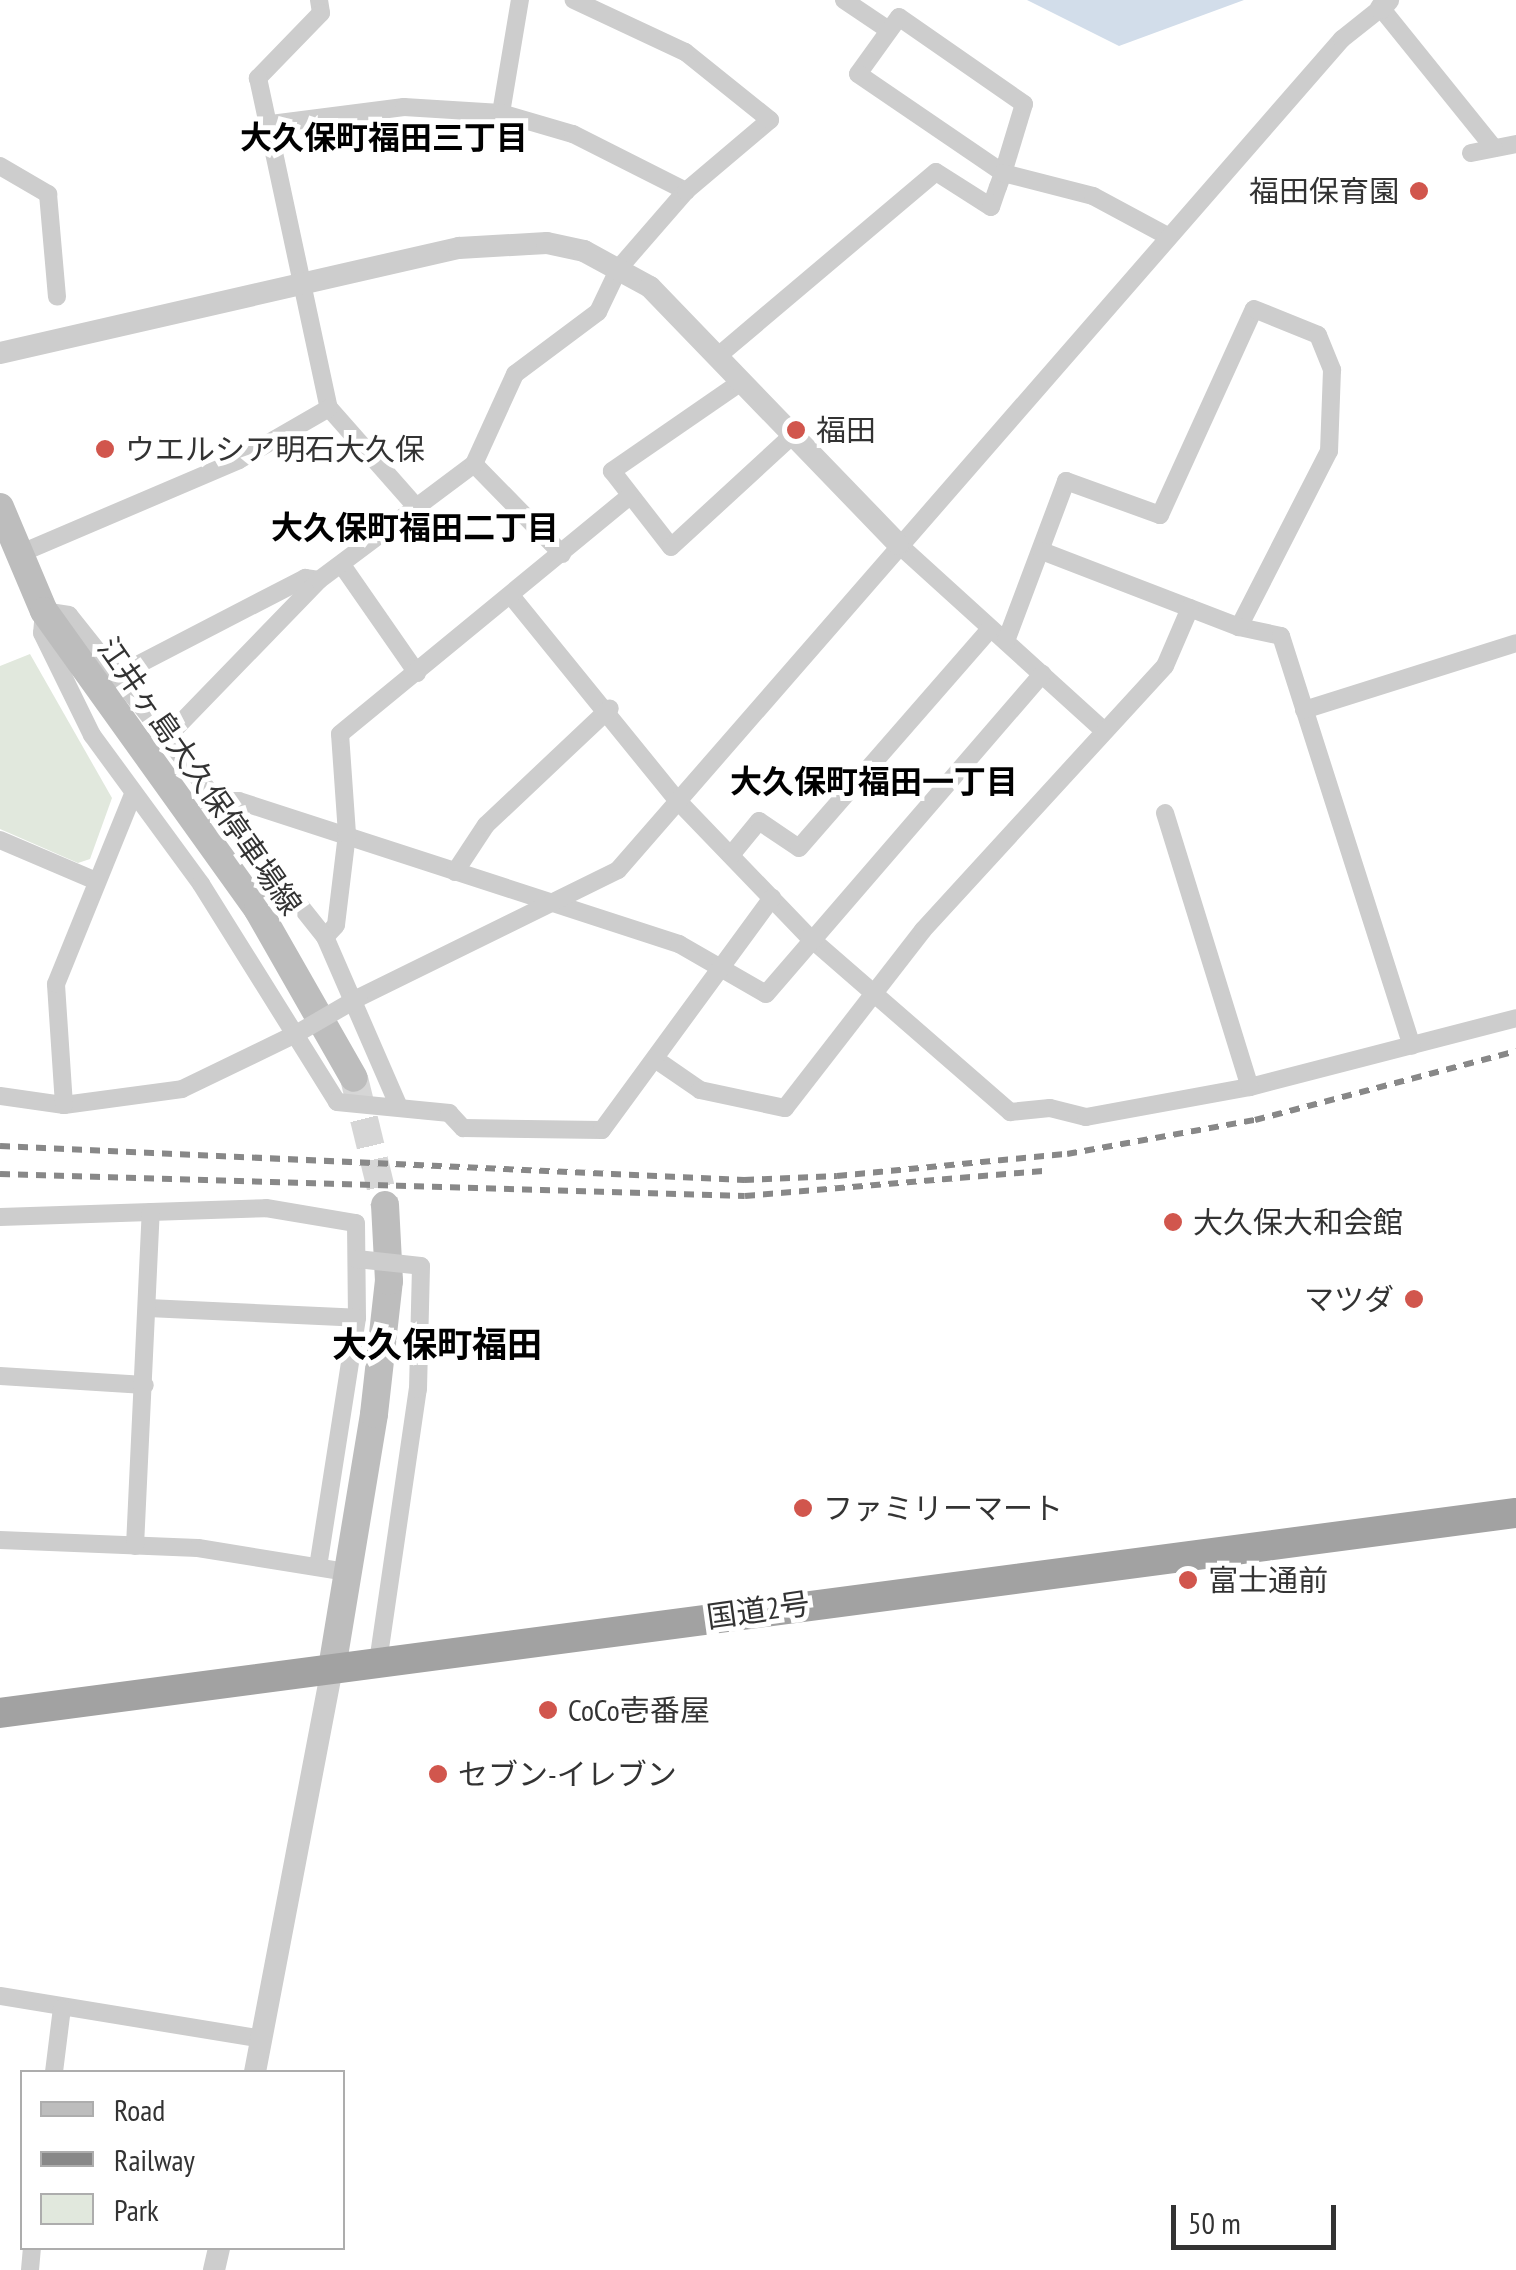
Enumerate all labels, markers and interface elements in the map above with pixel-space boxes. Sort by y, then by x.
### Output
district label: 大久保町福田三丁目 [240,118,528,156]
place label: 福田保育園 [1249,173,1399,209]
marker: 福田保育園 [1408,180,1430,202]
place label: 福田 [816,412,876,448]
marker: 福田 [785,419,807,441]
place label: ウエルシア明石大久保 [125,431,425,467]
marker: ウエルシア明石大久保 [94,438,116,460]
district label: 大久保町福田二丁目 [271,508,559,546]
street label: 江井ヶ島大久保停車場線 [91,631,309,921]
district label: 大久保町福田一丁目 [730,762,1018,800]
place label: 大久保大和会館 [1193,1204,1403,1240]
marker: 大久保大和会館 [1162,1211,1184,1233]
place label: マツダ [1304,1281,1394,1317]
marker: マツダ [1403,1288,1425,1310]
district label: 大久保町福田 [332,1323,542,1365]
place label: ファミリーマート [823,1490,1063,1526]
marker: ファミリーマート [792,1497,814,1519]
place label: 富士通前 [1208,1562,1328,1598]
marker: 富士通前 [1177,1569,1199,1591]
street label: 国道2号 [704,1585,812,1635]
place label: CoCo壱番屋 [568,1692,710,1728]
marker: CoCo壱番屋 [537,1699,559,1721]
place label: セブン-イレブン [458,1756,677,1792]
marker: セブン-イレブン [427,1763,449,1785]
legend [20,2070,345,2250]
text: Road [114,2090,165,2129]
text: Railway [114,2140,195,2179]
scale bar [1176,2185,1341,2247]
text: Park [114,2190,159,2229]
text: 50 m [1188,2203,1241,2242]

